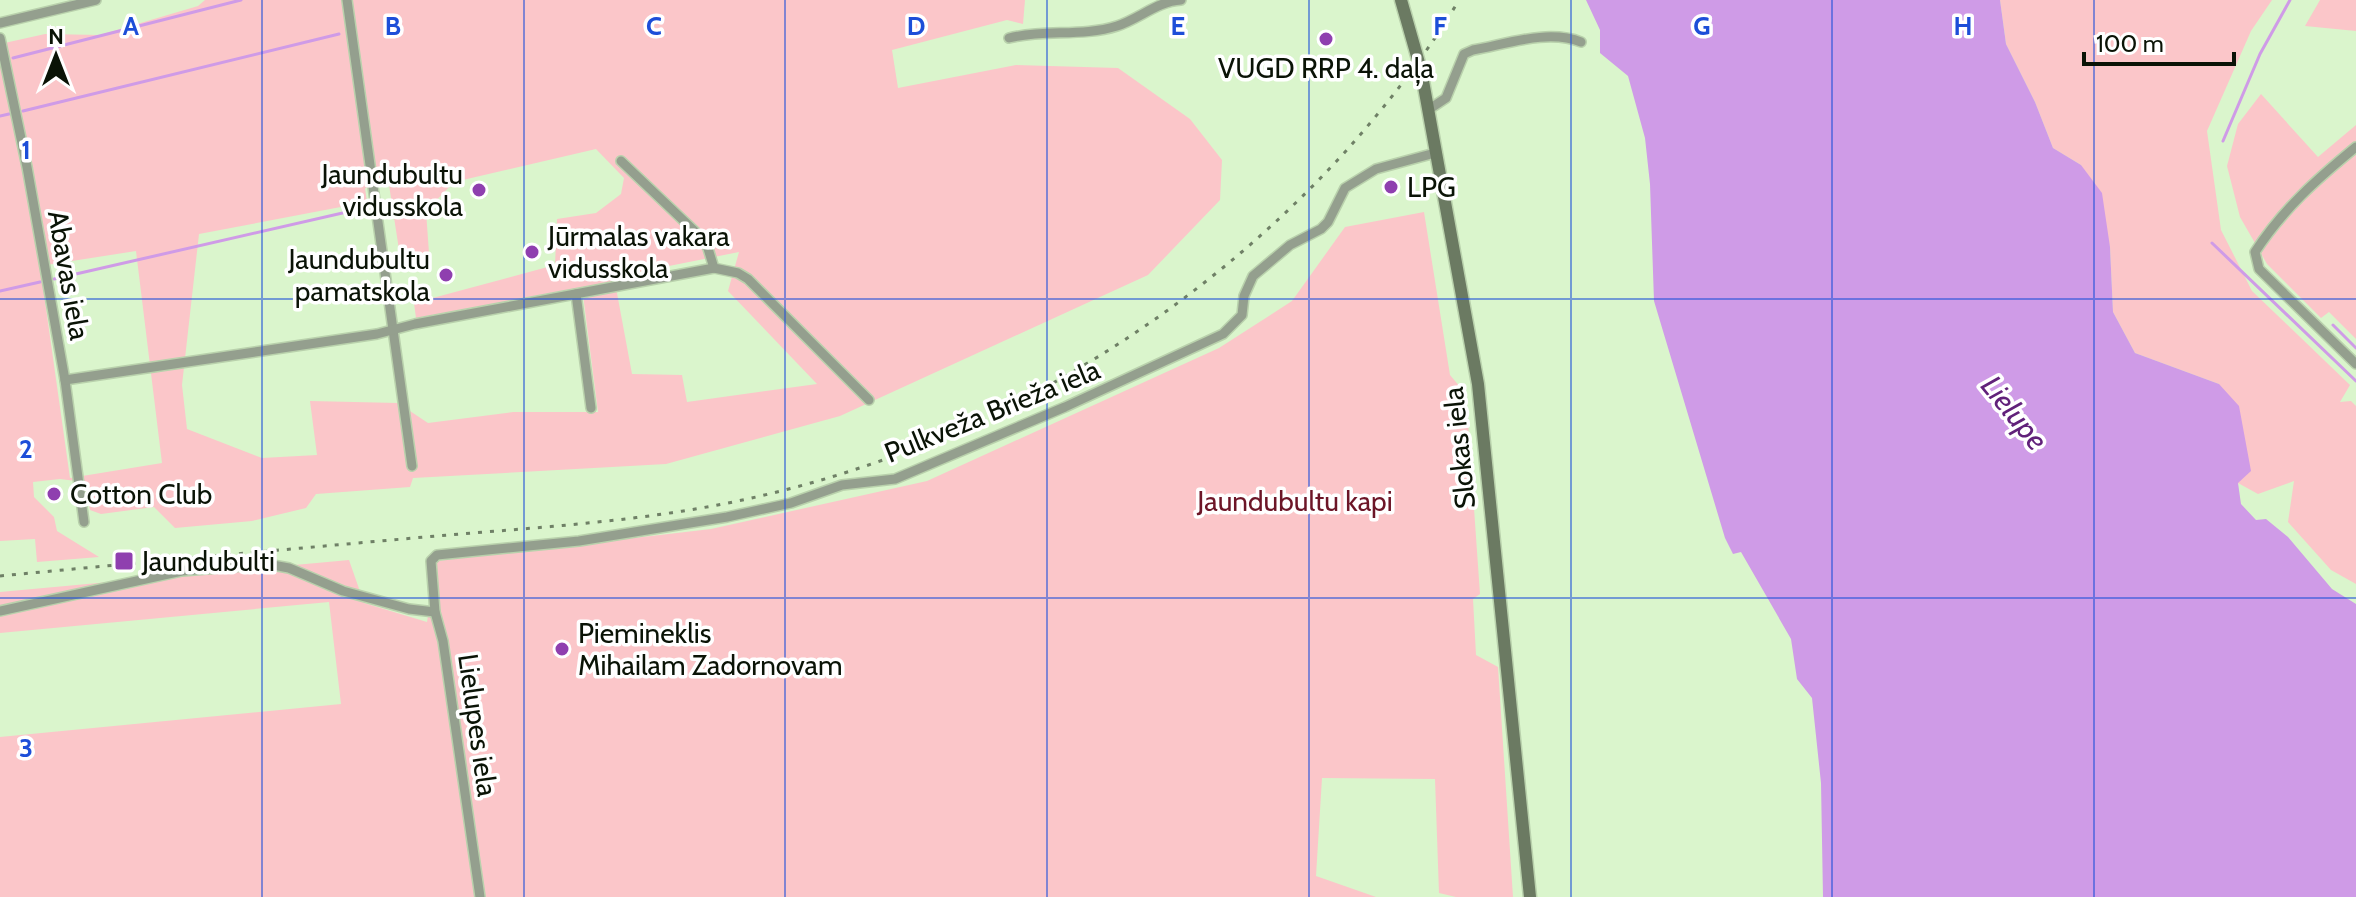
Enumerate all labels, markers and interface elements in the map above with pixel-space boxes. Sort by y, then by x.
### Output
text: A [123,10,140,42]
text: B [385,10,401,42]
text: C [646,10,662,42]
text: D [907,10,925,42]
text: E [1171,10,1185,42]
text: F [1433,10,1447,42]
text: G [1693,10,1711,42]
text: H [1954,10,1972,42]
north arrow [16,16,96,96]
scale bar [2084,16,2234,66]
text: N [48,23,64,50]
text: 100 m [2096,29,2164,58]
marker: VUGD RRP 4. daļa [1317,30,1335,48]
place label: VUGD RRP 4. daļa [1218,51,1434,86]
text: 1 [21,134,31,166]
place label: Jaundubultu vidusskola [320,157,464,223]
place label: LPG [1407,170,1456,204]
marker: LPG [1382,178,1400,196]
marker: Jaundubultu vidusskola [470,181,488,199]
street label: Abavas iela [41,208,97,343]
place label: Jūrmalas vakara vidusskola [547,219,730,285]
place label: Jaundubultu pamatskola [287,242,431,308]
marker: Jūrmalas vakara vidusskola [523,243,541,261]
marker: Jaundubultu pamatskola [437,266,455,284]
street label: Pulkveža Brieža iela [879,352,1105,470]
water label: Lielupe [1973,368,2056,458]
street label: Slokas iela [1436,385,1482,510]
text: 2 [19,433,33,465]
place label: Cotton Club [70,477,212,511]
park label: Jaundubultu kapi [1196,484,1393,518]
marker: Cotton Club [45,485,63,503]
place label: Jaundubulti [141,544,275,578]
marker: Jaundubulti [113,550,135,572]
place label: Piemineklis Mihailam Zadornovam [578,616,843,682]
marker: Piemineklis Mihailam Zadornovam [553,640,571,658]
street label: Lielupes iela [451,651,505,799]
text: 3 [19,732,33,764]

